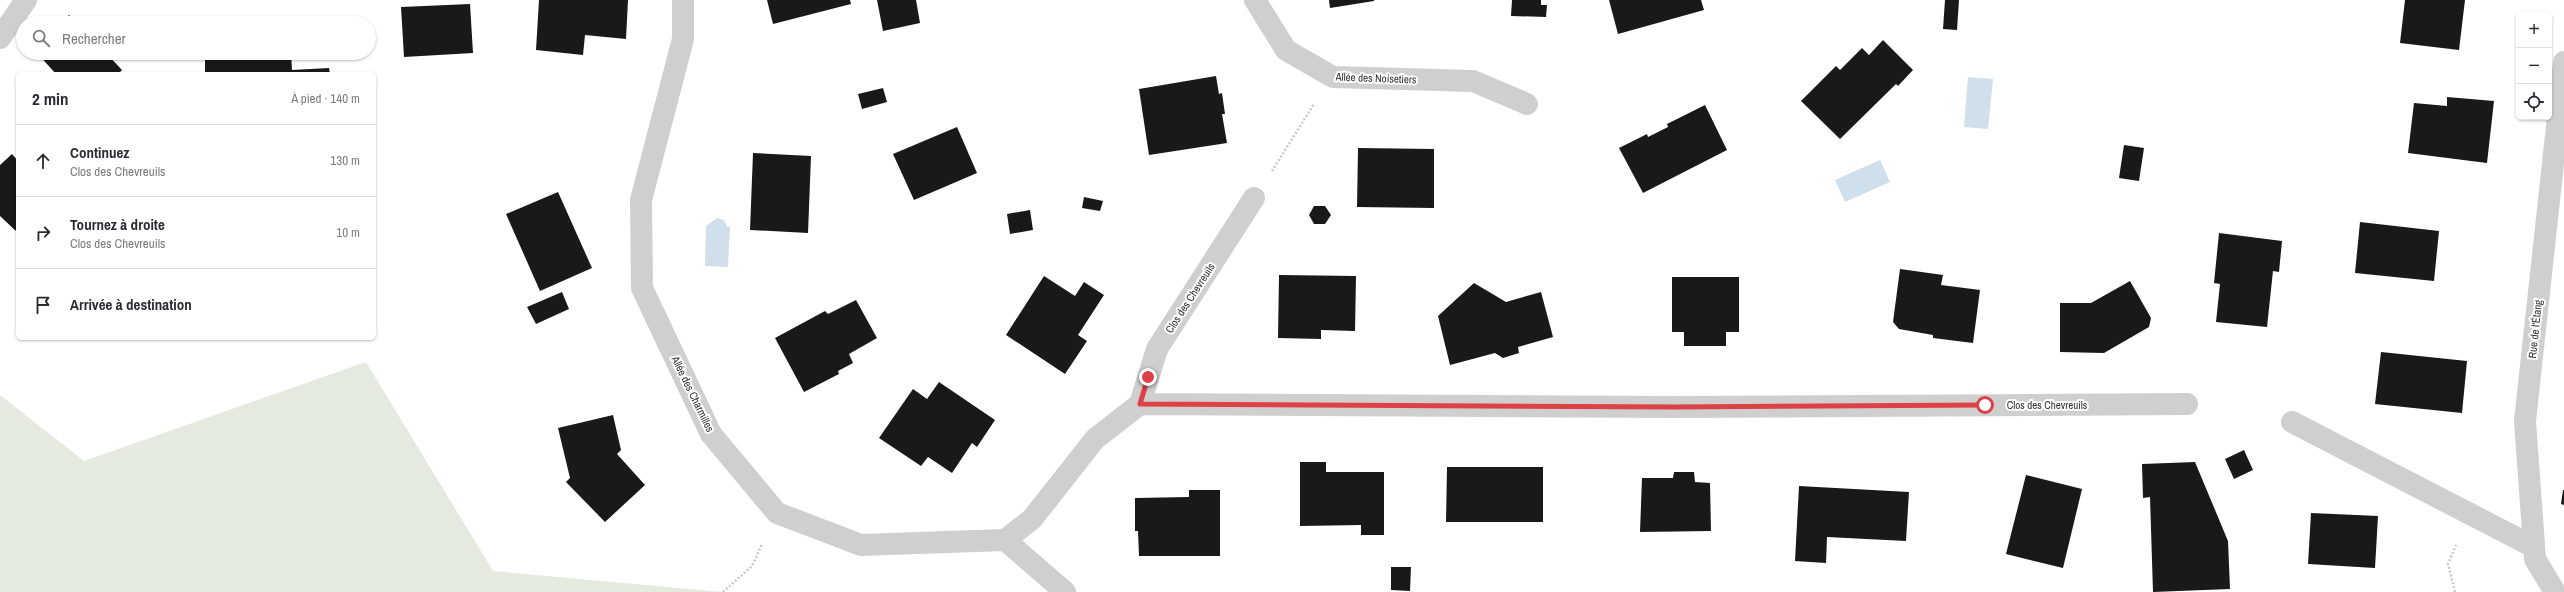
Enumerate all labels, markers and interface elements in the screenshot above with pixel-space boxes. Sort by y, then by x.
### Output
map controls [2516,12,2552,120]
button: + [2516,12,2552,48]
search box [16,16,376,60]
icon: search [30,27,52,49]
text: Rechercher [62,28,126,49]
button: − [2516,48,2552,84]
street label: Allée des Noisetiers [1334,70,1417,86]
button: locate [2516,84,2552,120]
text: 2 min [32,87,68,110]
text: À pied · 140 m [291,90,360,107]
text: Continuez [70,142,129,163]
icon: ahead [32,150,54,172]
text: 130 m [330,152,360,169]
text: Clos des Chevreuils [70,163,165,180]
text: Tournez à droite [70,214,165,235]
icon: right [32,222,54,244]
text: 10 m [336,224,360,241]
text: Clos des Chevreuils [70,235,165,252]
street label: Clos des Chevreuils [1162,260,1218,336]
icon: arrive [32,294,54,316]
text: Arrivée à destination [70,294,192,315]
street label: Rue de l'Étang [2525,299,2545,359]
street label: Allée des Charmilles [668,353,718,435]
route end [1139,368,1157,386]
route start [1976,396,1994,414]
street label: Clos des Chevreuils [2007,398,2088,412]

